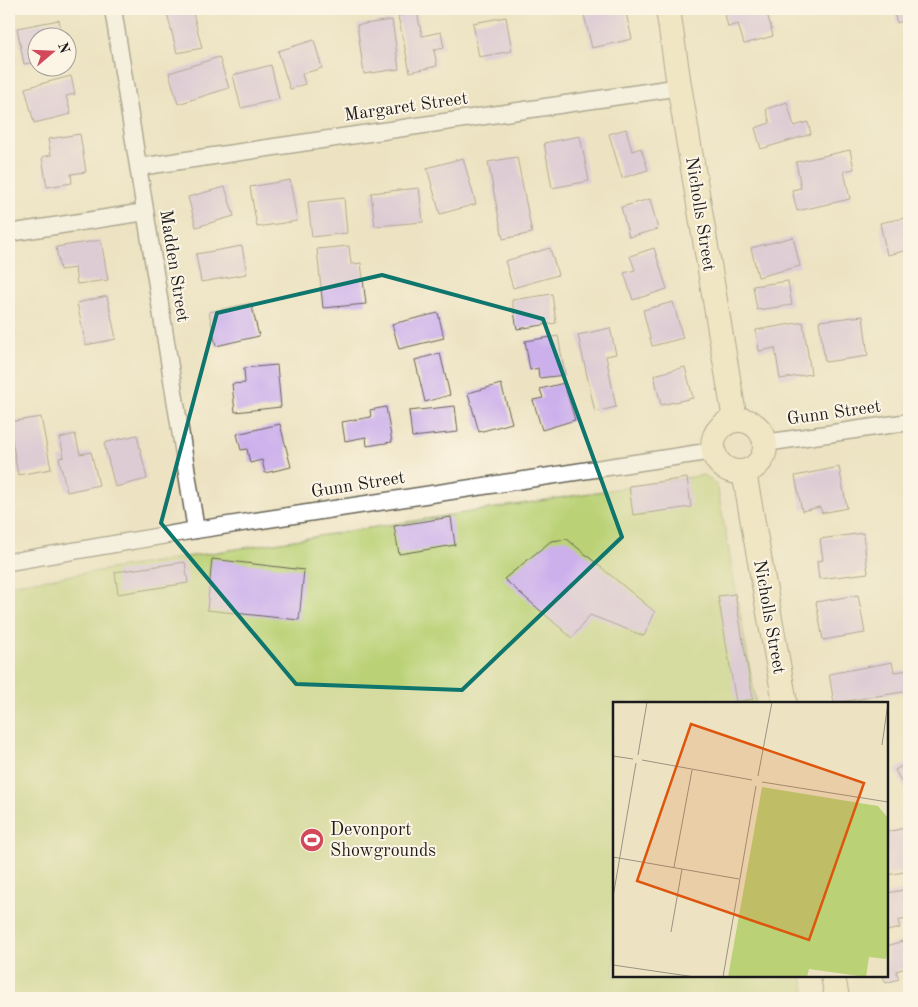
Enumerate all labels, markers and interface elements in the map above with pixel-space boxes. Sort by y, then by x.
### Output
north arrow [28,28,78,78]
text: N [55,41,72,56]
street label: Margaret Street [343,89,469,125]
street label: Nicholls Street [682,156,718,272]
street label: Madden Street [156,209,192,323]
street label: Gunn Street [786,397,882,429]
street label: Gunn Street [310,469,406,501]
street label: Nicholls Street [750,559,788,675]
inset map [613,702,888,977]
place label: Devonport Showgrounds [330,821,436,860]
sports icon: Devonport Showgrounds [299,827,325,853]

